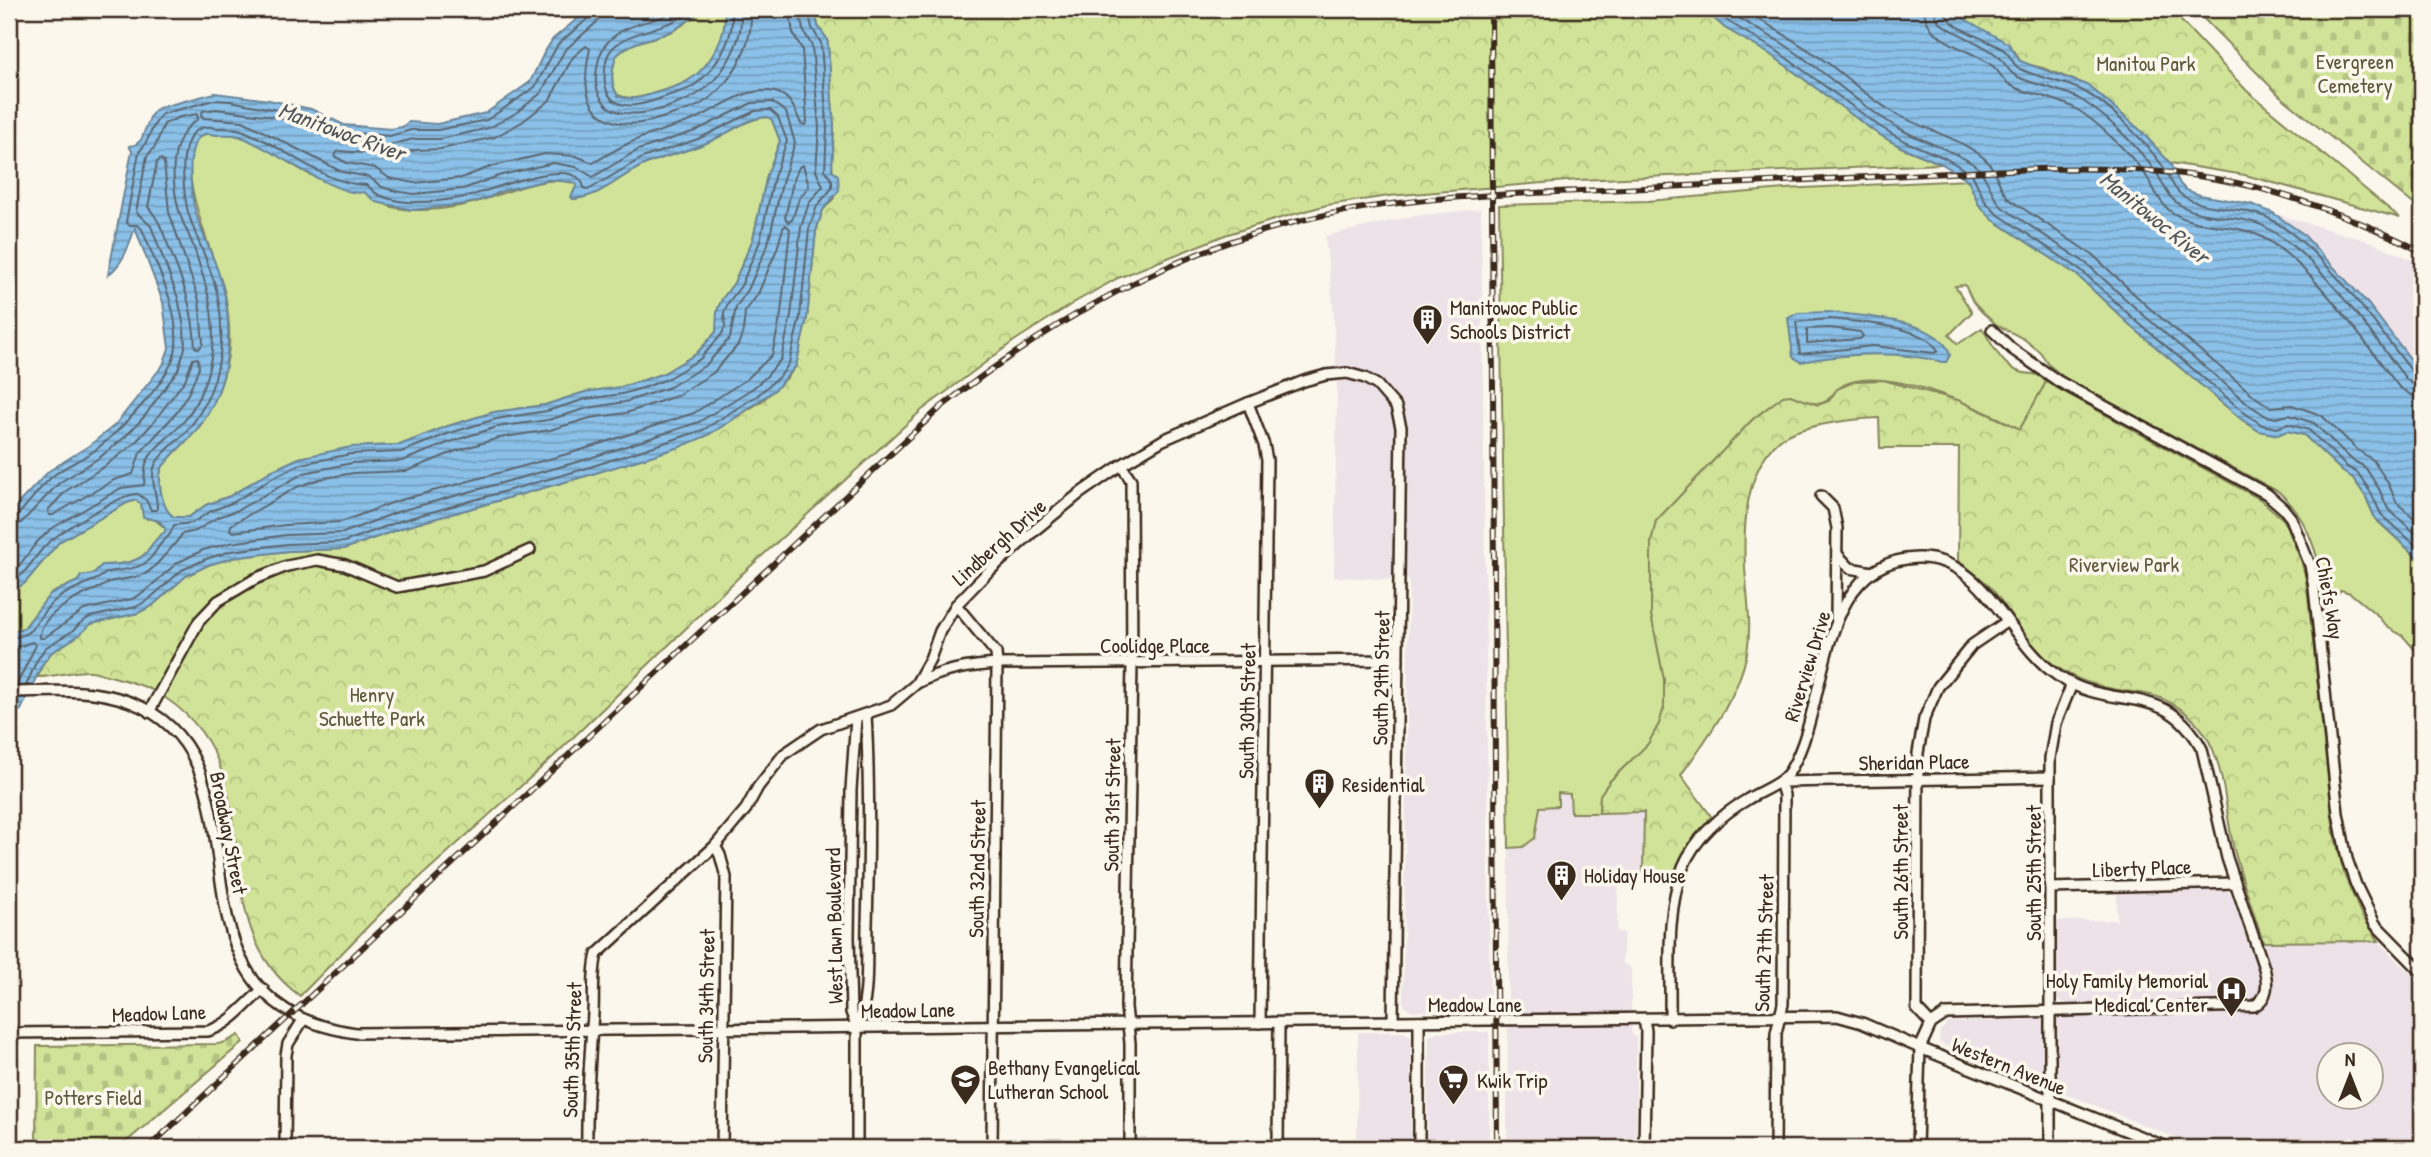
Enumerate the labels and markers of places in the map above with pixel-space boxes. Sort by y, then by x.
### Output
place label: Manitowoc Public Schools District [1450,293,1578,346]
building icon: Manitowoc Public Schools District [1410,302,1444,346]
building icon: Residential [1302,767,1336,811]
place label: Residential [1342,770,1425,799]
building icon: Holiday House [1544,858,1578,902]
place label: Holiday House [1584,861,1686,890]
place label: Holy Family Memorial Medical Center [2046,966,2208,1019]
hospital icon: Holy Family Memorial Medical Center [2214,975,2248,1019]
place label: Bethany Evangelical Lutheran School [988,1053,1140,1106]
school or university icon: Bethany Evangelical Lutheran School [948,1062,982,1106]
supermarket icon: Kwik Trip [1437,1063,1471,1107]
place label: Kwik Trip [1477,1066,1548,1095]

